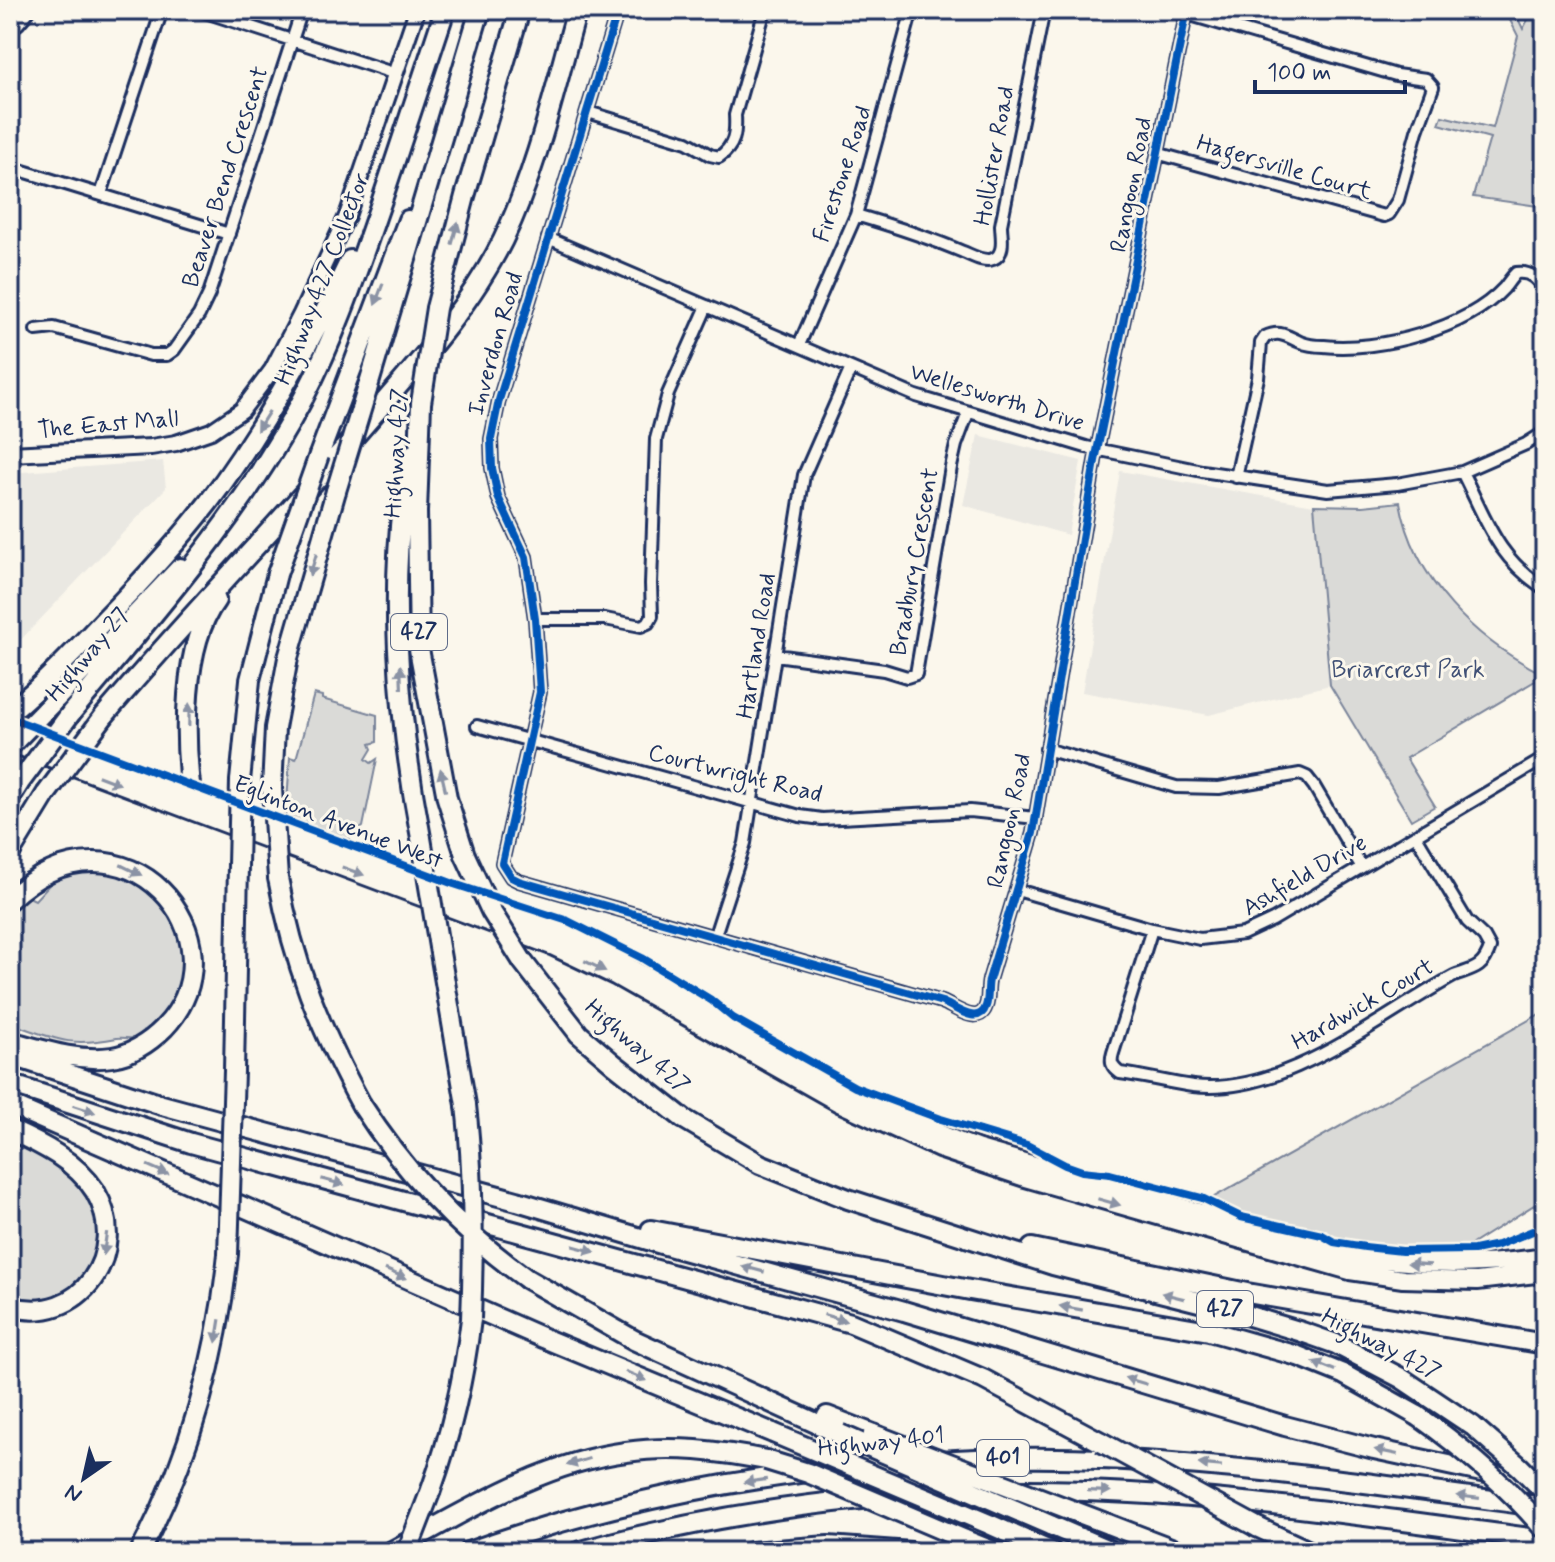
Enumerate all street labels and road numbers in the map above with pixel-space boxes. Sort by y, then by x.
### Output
street label: Beaver Bend Crescent [176,62,276,292]
street label: Hollister Road [968,84,1022,228]
street label: Firestone Road [806,102,880,246]
street label: Rangoon Road [1104,115,1162,256]
street label: Hagersville Court [1192,128,1375,211]
street label: Highway 427 Collector [268,169,381,390]
street label: Inverdon Road [461,269,531,419]
street label: Wellesworth Drive [906,357,1088,439]
street label: Highway 427 [378,387,419,519]
street label: The East Mall [36,403,180,447]
street label: Bradbury Crescent [883,466,947,658]
street label: Hartland Road [730,571,784,721]
street label: Highway 27 [39,601,139,711]
road number: 427 [391,614,447,650]
street label: Courtwright Road [644,737,825,813]
street label: Rangoon Road [981,751,1041,892]
street label: Eglinton Avenue West [229,769,447,877]
street label: Ashfield Drive [1237,828,1373,924]
street label: Hardwick Court [1286,952,1440,1058]
street label: Highway 427 [576,993,696,1104]
road number: 427 [1197,1291,1253,1327]
street label: Highway 427 [1315,1302,1446,1391]
street label: Highway 401 [816,1421,946,1468]
road number: 401 [977,1440,1029,1476]

